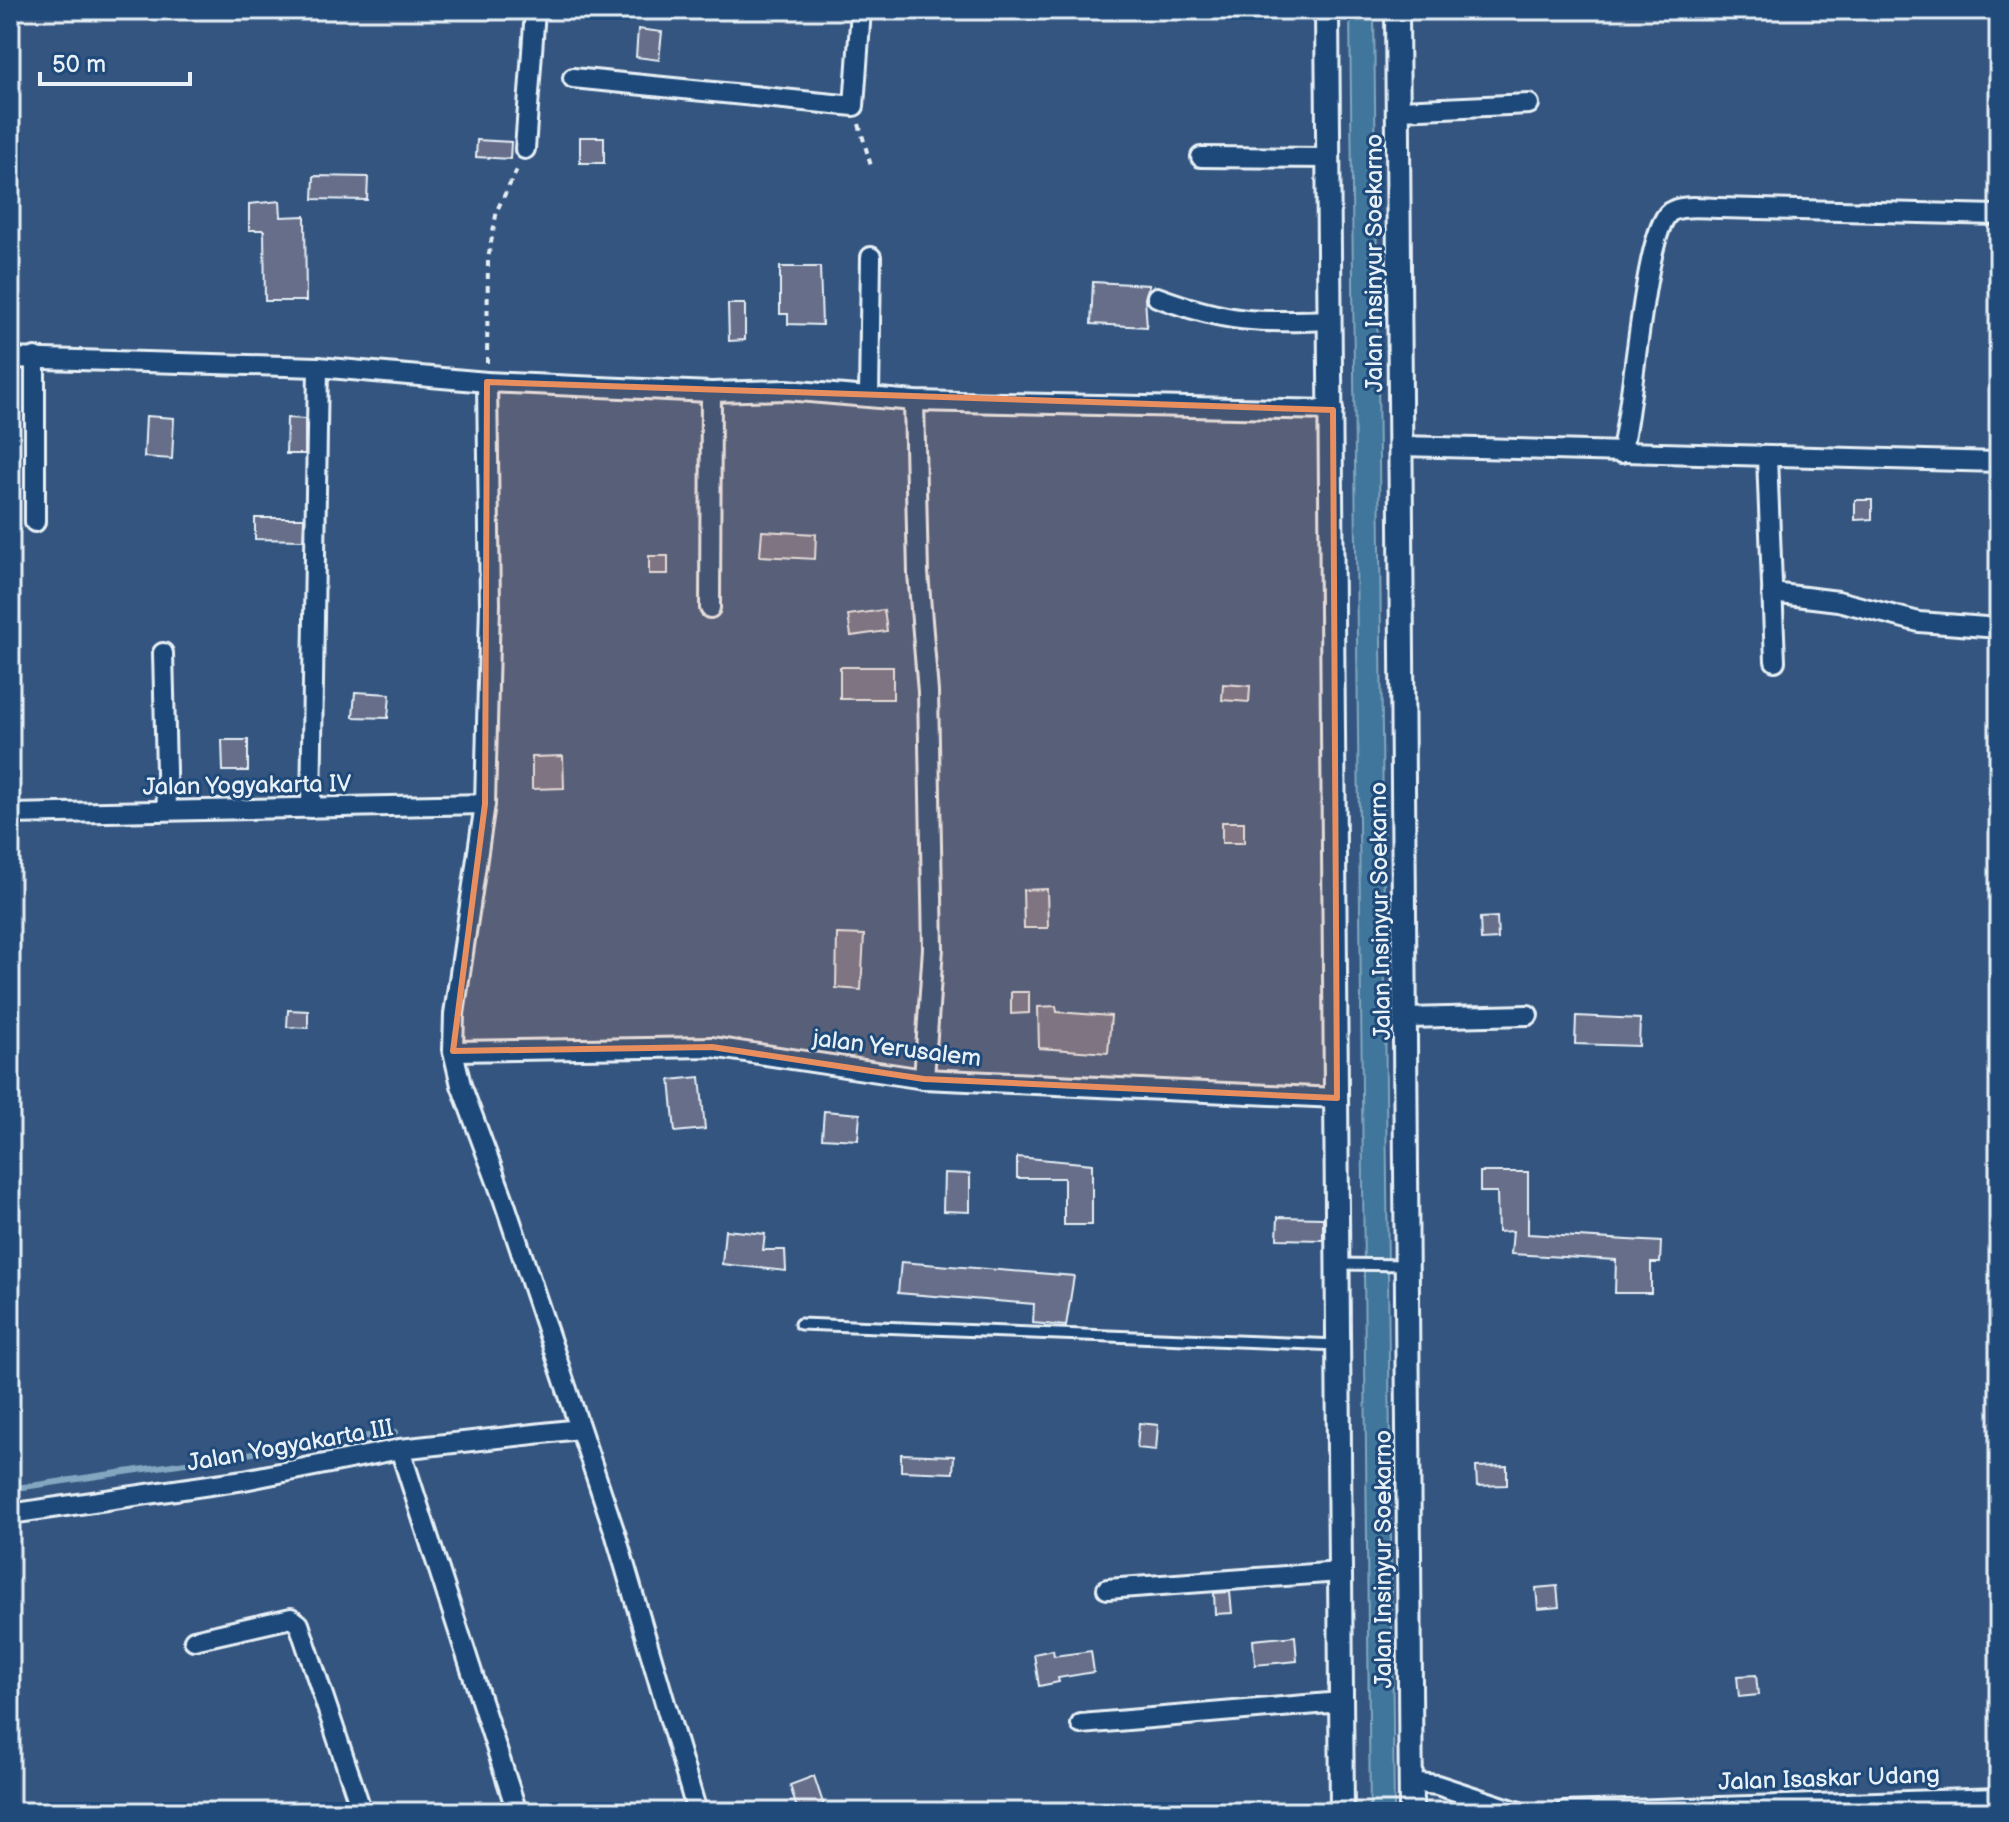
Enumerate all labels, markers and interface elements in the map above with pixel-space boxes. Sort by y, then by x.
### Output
scale bar [40,36,190,86]
text: 50 m [52,50,106,79]
street label: Jalan Insinyur Soekarno [1360,134,1389,392]
street label: Jalan Yogyakarta IV [142,769,352,802]
street label: Jalan Insinyur Soekarno [1364,782,1397,1040]
street label: jalan Yerusalem [810,1024,983,1073]
street label: Jalan Yogyakarta III [185,1413,396,1478]
street label: Jalan Insinyur Soekarno [1369,1430,1398,1688]
street label: Jalan Isaskar Udang [1718,1760,1940,1797]

